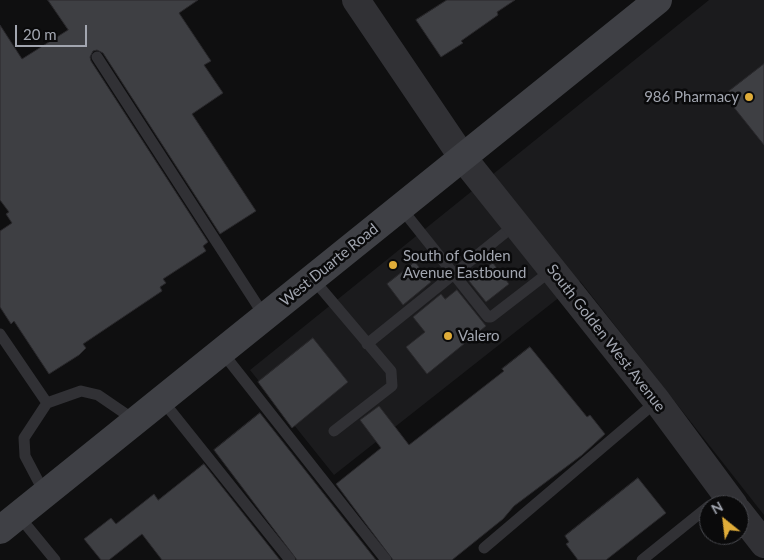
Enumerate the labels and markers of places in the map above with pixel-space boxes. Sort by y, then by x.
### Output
place label: 986 Pharmacy [644,88,739,106]
marker: 986 Pharmacy [743,91,755,103]
place label: South of Golden Avenue Eastbound [403,247,526,282]
marker: South of Golden Avenue Eastbound [387,259,399,271]
place label: Valero [458,327,500,345]
marker: Valero [442,330,454,342]

